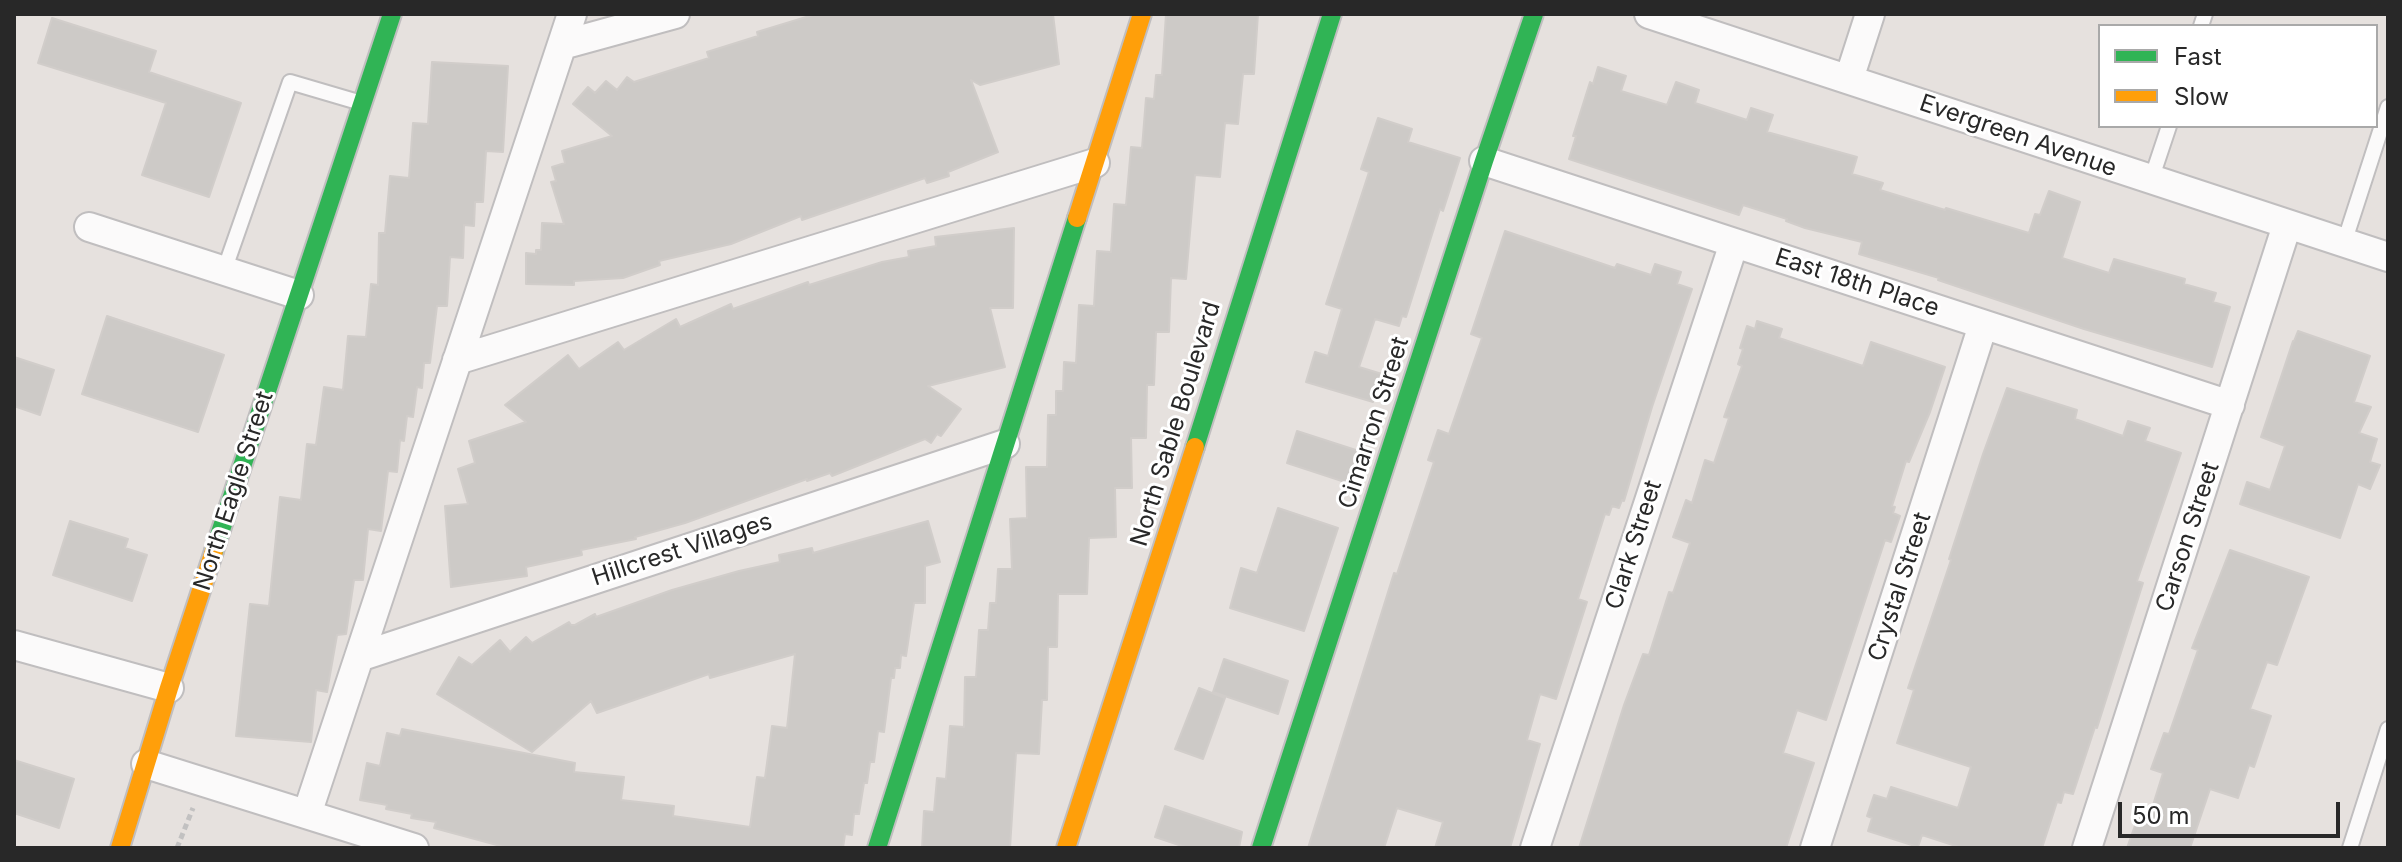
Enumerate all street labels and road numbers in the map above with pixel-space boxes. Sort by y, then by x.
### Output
street label: Evergreen Avenue [1916,89,2120,183]
street label: East 18th Place [1771,243,1943,323]
street label: North Sable Boulevard [1125,298,1227,550]
street label: Cimarron Street [1333,333,1415,513]
street label: North Eagle Street [188,388,280,594]
street label: Carson Street [2150,458,2226,616]
street label: Clark Street [1600,477,1668,613]
street label: Hillcrest Villages [588,507,776,593]
street label: Crystal Street [1862,509,1938,665]

